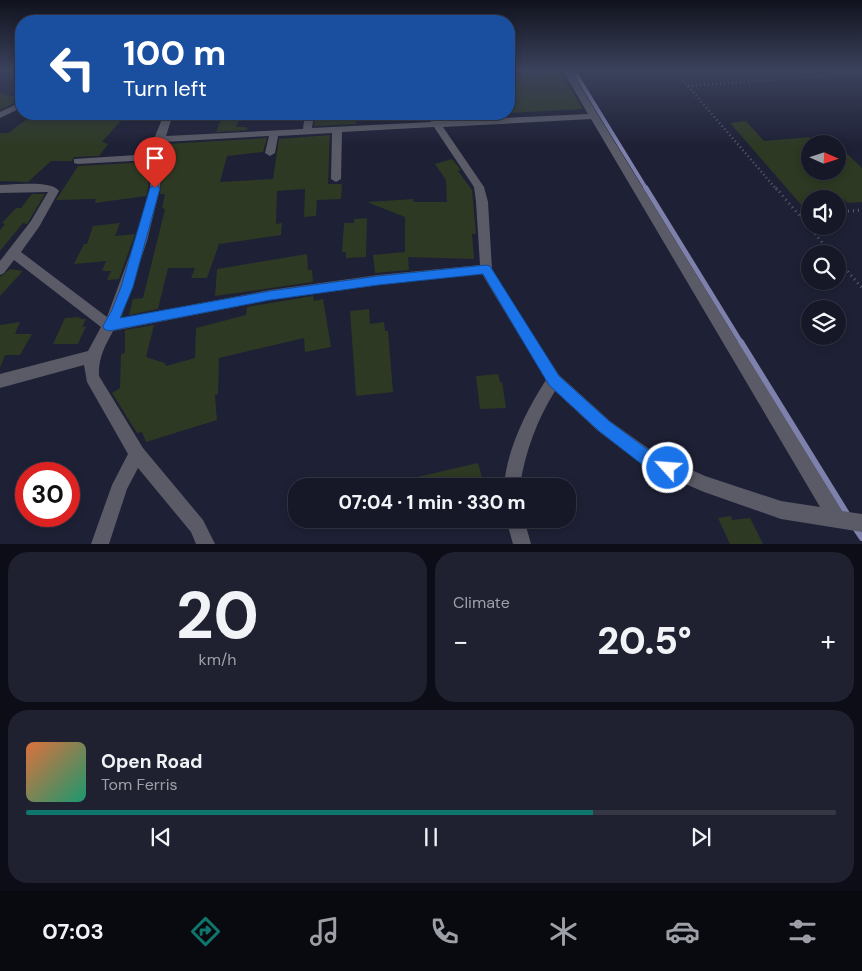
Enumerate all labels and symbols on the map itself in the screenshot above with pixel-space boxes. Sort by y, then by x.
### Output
north arrow [801,135,846,180]
pin [134,137,176,188]
position arrow [641,441,693,493]
speed limit sign: 30 [15,462,80,527]

